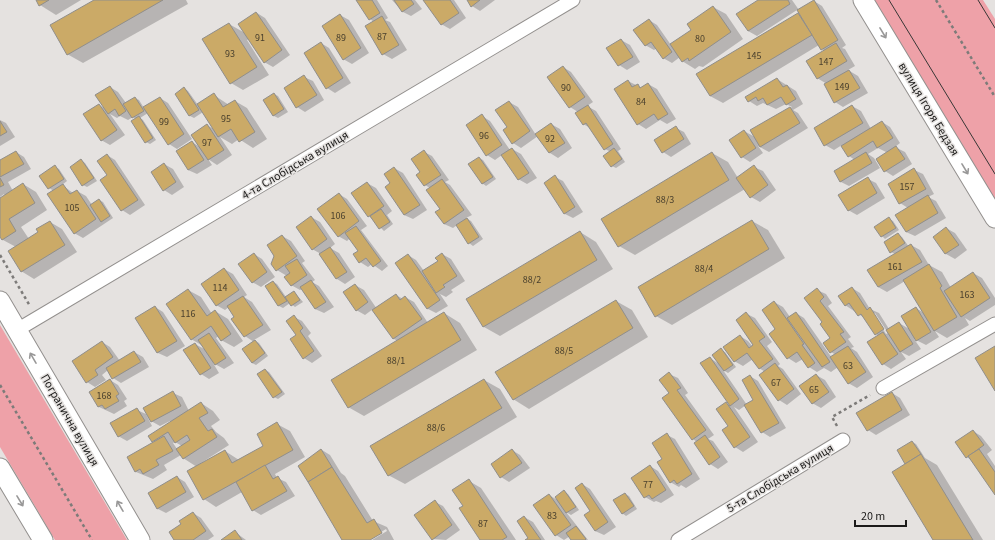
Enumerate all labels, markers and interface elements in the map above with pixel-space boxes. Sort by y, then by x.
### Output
one-way arrow [880,27,888,39]
house number: 87 [377,30,387,44]
house number: 91 [255,31,265,45]
house number: 89 [336,31,346,45]
house number: 80 [695,32,705,46]
house number: 93 [225,47,235,61]
house number: 145 [747,49,761,63]
house number: 147 [819,55,833,69]
street label: вулиця Ігоря Бедзая [894,59,963,159]
house number: 149 [835,80,849,94]
house number: 90 [561,81,571,95]
house number: 84 [636,95,646,109]
house number: 95 [221,112,231,126]
house number: 99 [159,115,169,129]
street label: 4-та Слобідська вулиця [239,127,352,204]
house number: 96 [479,129,489,143]
house number: 92 [545,132,555,146]
house number: 97 [202,136,212,150]
one-way arrow [961,163,969,174]
house number: 157 [900,180,914,194]
house number: 88/3 [656,193,674,207]
house number: 105 [65,201,79,215]
house number: 106 [331,209,345,223]
house number: 161 [888,260,902,274]
house number: 88/4 [695,262,713,276]
house number: 88/2 [523,273,541,287]
house number: 114 [213,281,227,295]
house number: 163 [960,288,974,302]
house number: 116 [181,307,195,321]
house number: 88/5 [555,344,573,358]
one-way arrow [29,352,37,364]
house number: 88/1 [387,354,405,368]
house number: 63 [843,359,853,373]
street label: Погранична вулиця [36,371,103,470]
house number: 67 [771,376,781,390]
house number: 65 [809,383,819,397]
house number: 168 [97,389,111,403]
house number: 88/6 [427,421,445,435]
street label: 5-та Слобідська вулиця [724,440,837,517]
house number: 77 [643,478,653,492]
one-way arrow [16,495,24,507]
one-way arrow [116,500,124,512]
scale bar [855,502,906,528]
text: 20 m [861,508,885,525]
house number: 83 [547,509,557,523]
house number: 87 [478,517,488,531]

